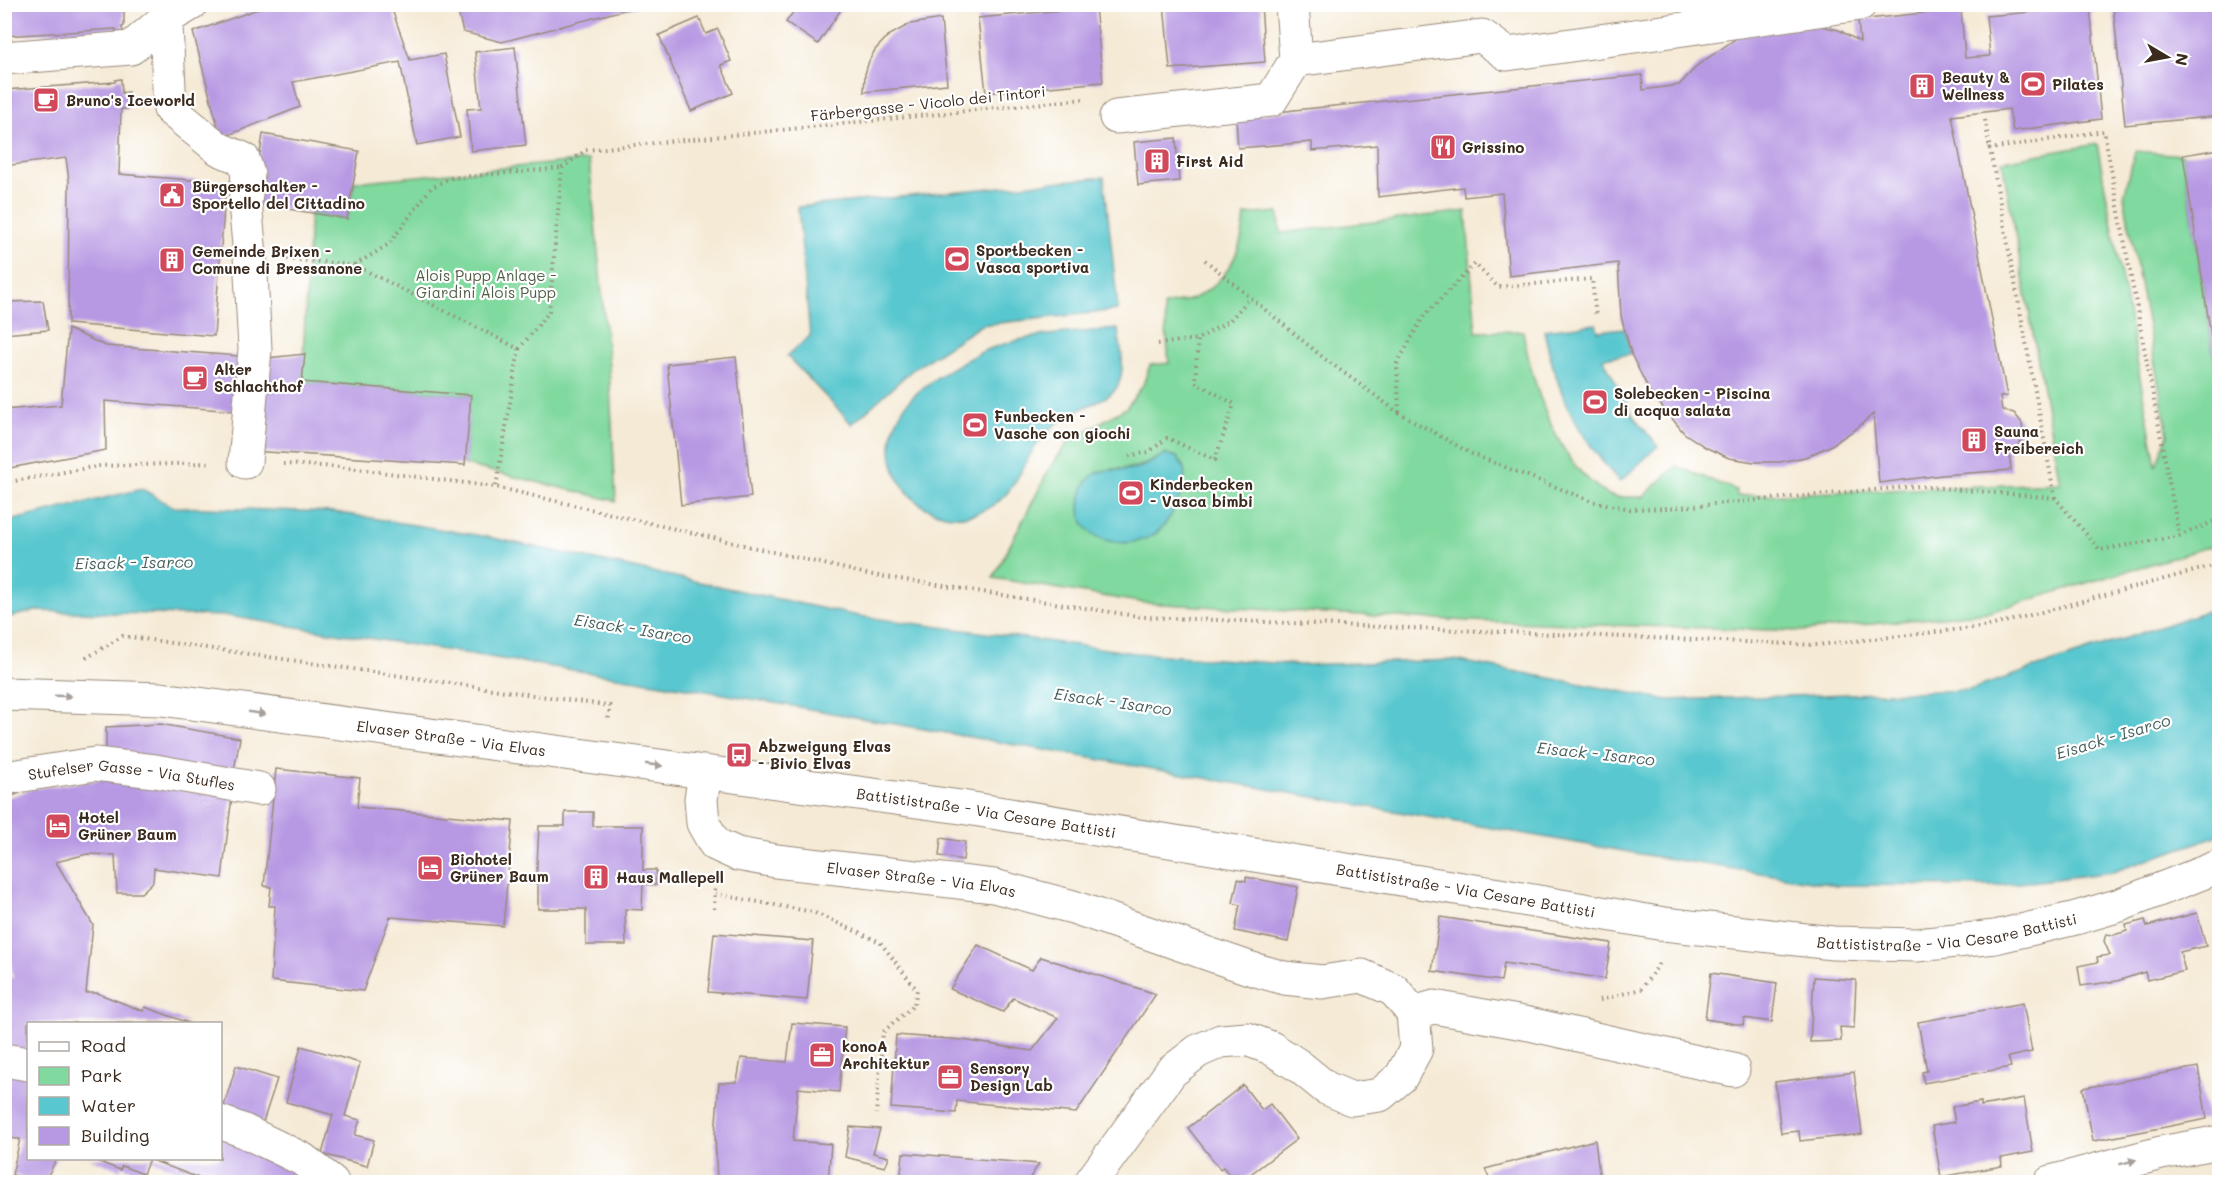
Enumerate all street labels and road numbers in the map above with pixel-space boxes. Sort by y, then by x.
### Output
street label: Färbergasse - Vicolo dei Tintori [810,81,1046,125]
street label: Elvaser Straße - Via Elvas [355,715,547,760]
street label: Stufelser Gasse - Via Stufles [27,754,237,795]
street label: Battististraße - Via Cesare Battisti [855,783,1117,842]
street label: Elvaser Straße - Via Elvas [826,857,1018,901]
street label: Battististraße - Via Cesare Battisti [1335,859,1597,922]
street label: Battististraße - Via Cesare Battisti [1816,908,2079,955]

